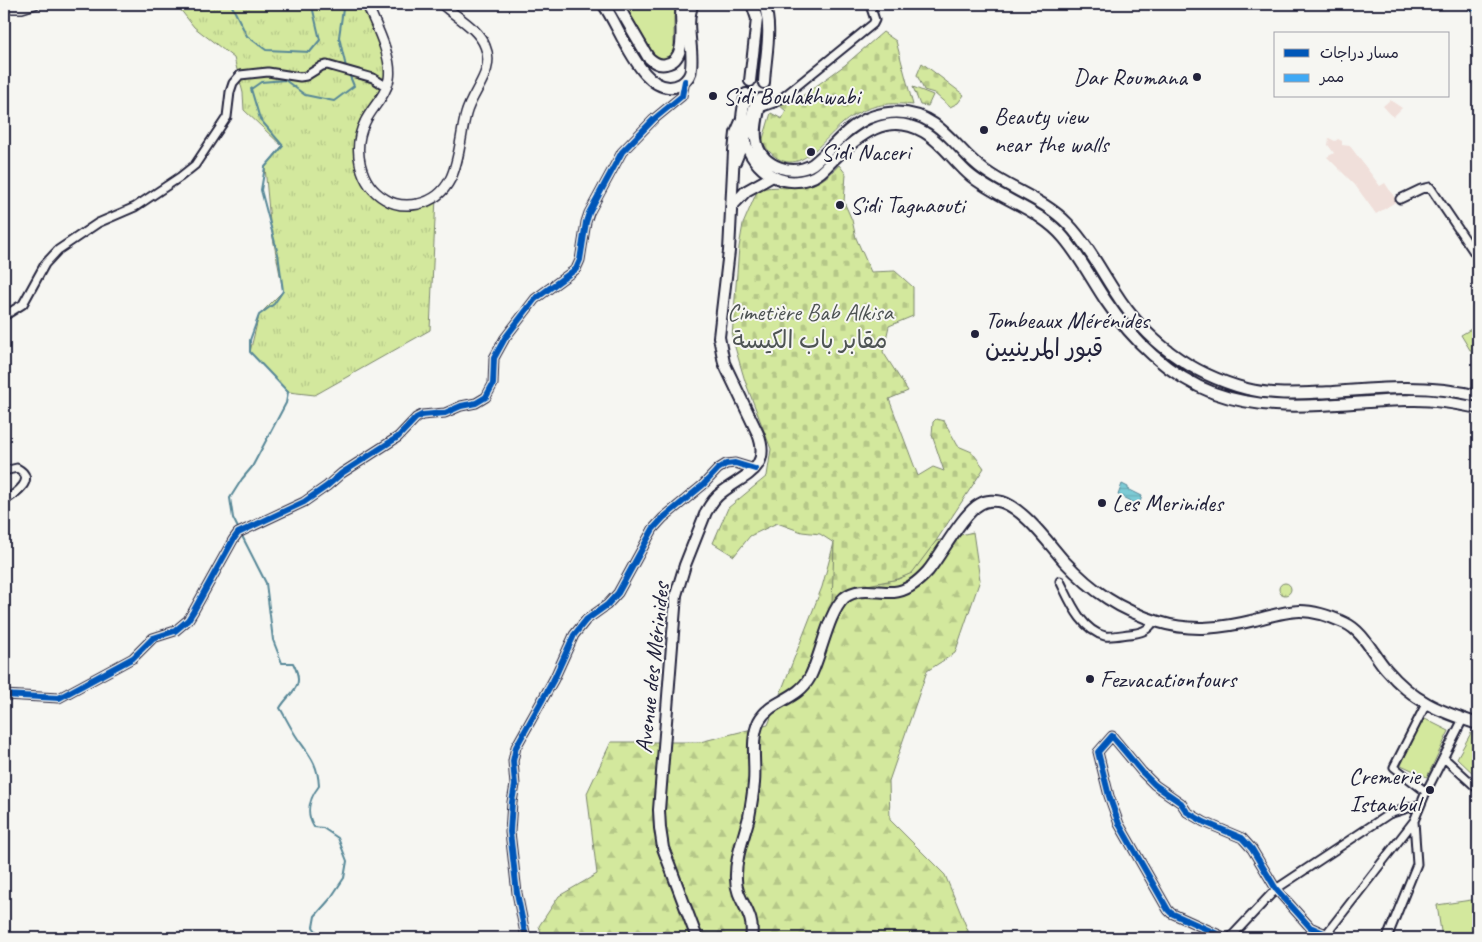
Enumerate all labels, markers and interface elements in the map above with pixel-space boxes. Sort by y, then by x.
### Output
legend [1274,32,1450,98]
text: مسار دراجات [1320,44,1399,63]
place label: Dar Roumana [1073,62,1188,92]
text: ممر [1318,68,1344,87]
marker: Dar Roumana [1191,71,1203,83]
place label: Sidi Boulakhwabi [723,81,862,111]
marker: Sidi Boulakhwabi [707,90,719,102]
place label: Beauty view near the walls [994,101,1110,159]
marker: Beauty view near the walls [978,124,990,136]
place label: Sidi Naceri [821,137,913,167]
marker: Sidi Naceri [805,146,817,158]
place label: Sidi Tagnaouti [850,190,967,220]
marker: Sidi Tagnaouti [834,199,846,211]
park label: Cimetière Bab Alkisa مقابر باب الكيسة [727,297,894,355]
place label: Tombeaux Mérénides قبور المرينيين [985,305,1151,363]
marker: Tombeaux Mérénides قبور المرينيين [969,328,981,340]
place label: Les Merinides [1112,488,1225,518]
marker: Les Merinides [1096,497,1108,509]
street label: Avenue des Mérinides [628,578,676,755]
place label: Fezvacationtours [1100,664,1238,694]
marker: Fezvacationtours [1084,673,1096,685]
place label: Cremerie Istanbul [1349,761,1424,819]
marker: Cremerie Istanbul [1424,784,1436,796]

